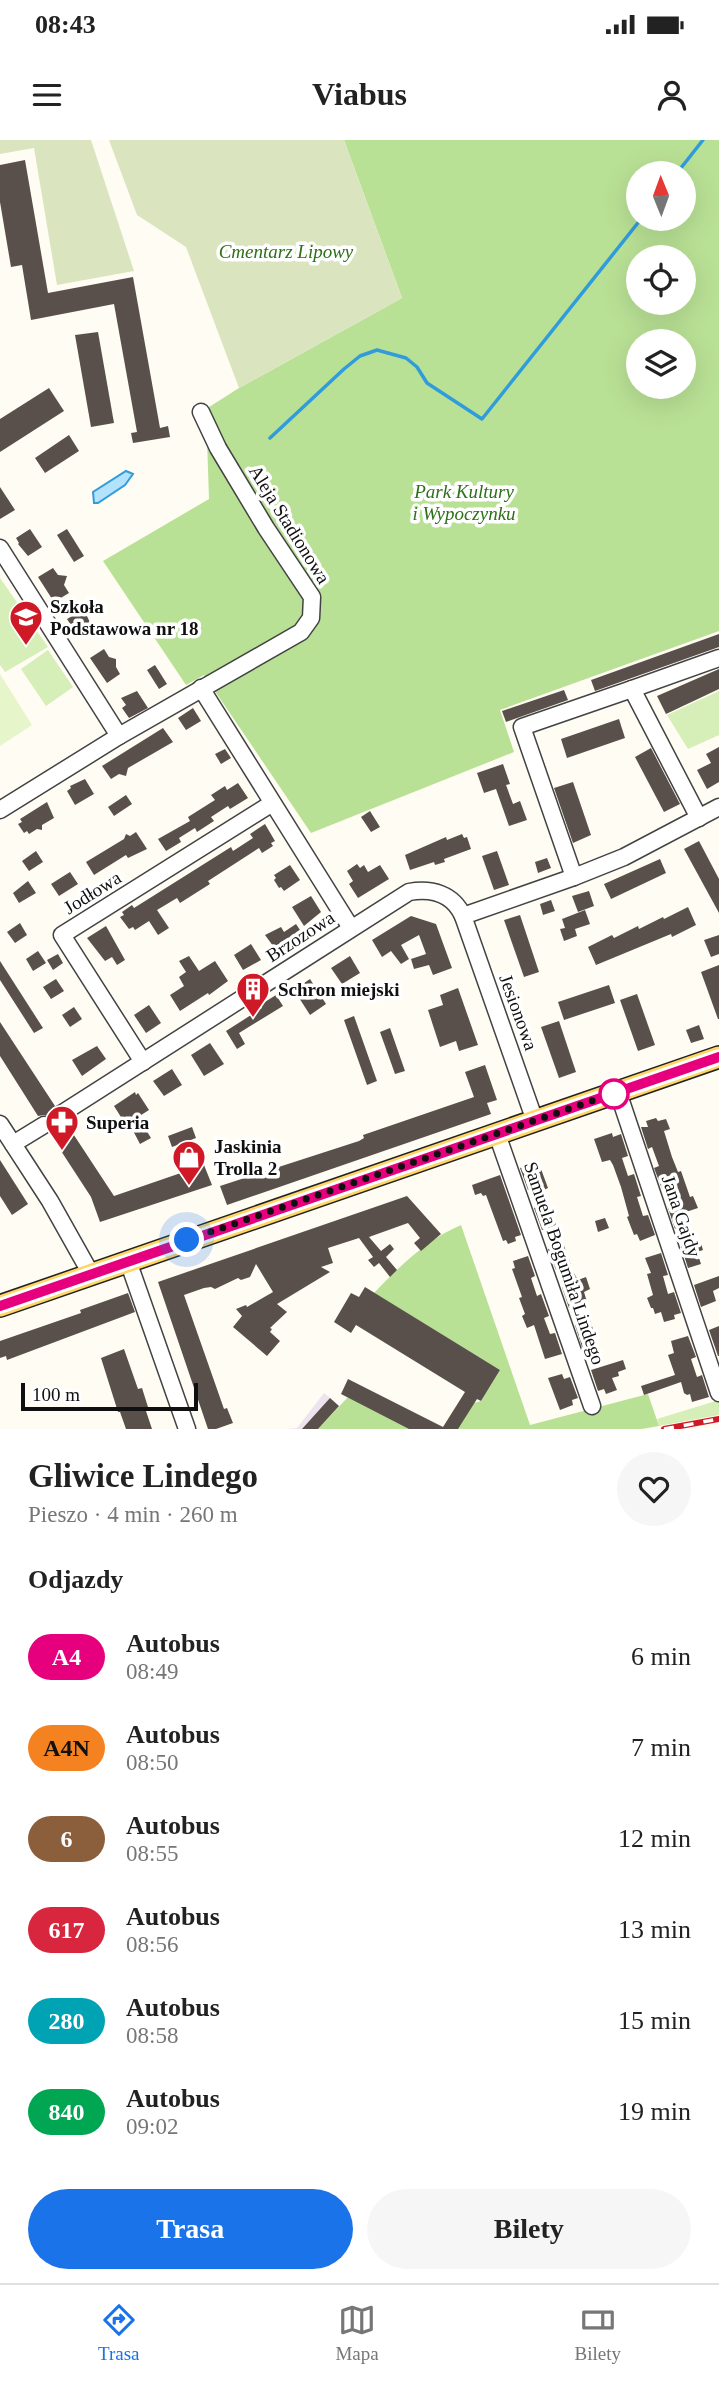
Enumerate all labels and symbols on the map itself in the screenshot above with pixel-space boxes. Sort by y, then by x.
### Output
north arrow [626,161,696,231]
park label: Cmentarz Lipowy [219,241,354,262]
street label: Aleja Stadionowa [245,461,335,588]
park label: Park Kultury i Wypoczynku [412,481,516,524]
place label: Szkoła Podstawowa nr 18 [50,596,199,639]
school or university icon: Szkoła Podstawowa nr 18 [7,598,45,647]
street label: Jodłowa [60,866,125,918]
street label: Brzozowa [262,906,339,966]
building icon: Schron miejski [234,970,272,1019]
street label: Jesionowa [495,971,542,1053]
place label: Schron miejski [278,979,400,1000]
unlabelled marker [599,1079,629,1109]
pharmacy icon: Superia [43,1103,81,1152]
place label: Superia [86,1112,150,1133]
place label: Jaskinia Trolla 2 [214,1136,282,1179]
shop icon: Jaskinia Trolla 2 [170,1138,208,1187]
street label: Samuela Bogumiła Lindego [520,1159,609,1367]
street label: Jana Gajdy [658,1173,705,1260]
your location [169,1222,204,1257]
scale bar [21,1380,198,1412]

